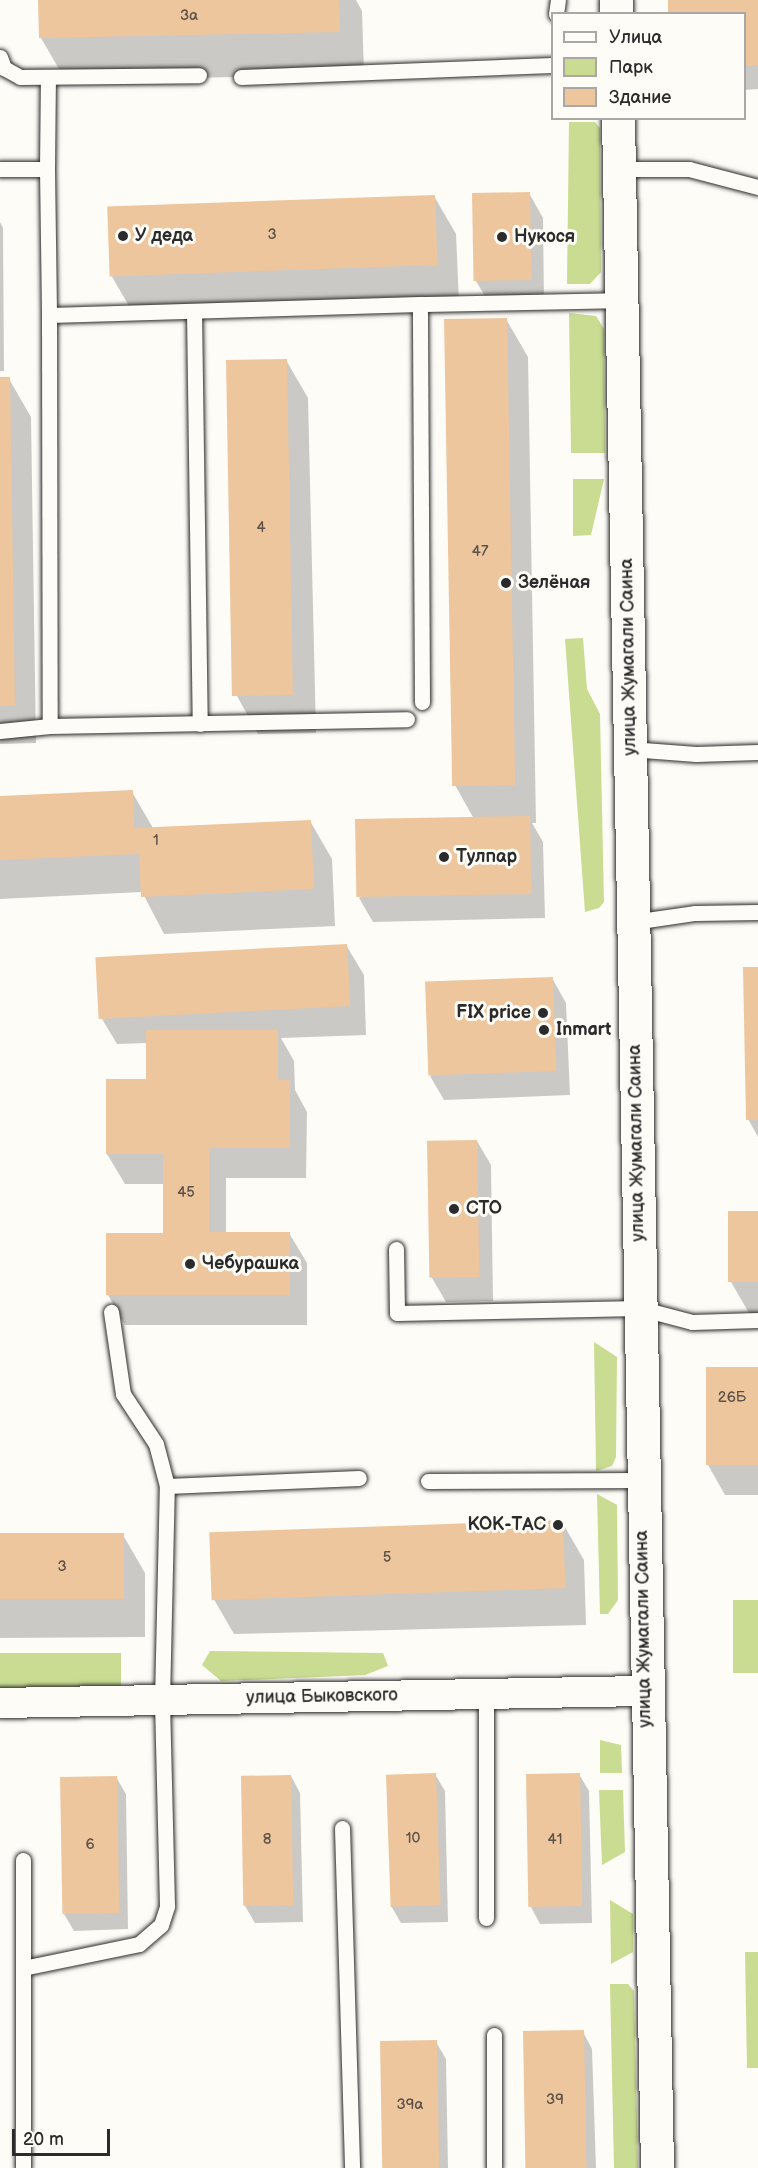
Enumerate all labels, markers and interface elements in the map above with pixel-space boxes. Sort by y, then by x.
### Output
house number: 3а [180,7,198,25]
legend [551,12,746,120]
text: Улица [609,27,662,48]
text: Парк [609,57,653,78]
text: Здание [609,87,671,108]
place label: У деда [135,225,193,247]
house number: 3 [267,226,277,244]
place label: Нукося [514,226,575,248]
marker: У деда [116,229,130,243]
marker: Нукося [495,230,509,244]
house number: 4 [256,519,266,537]
house number: 47 [472,543,488,561]
street label: улица Жумагали Саина [616,558,642,756]
place label: Зелёная [518,572,590,594]
marker: Зелёная [499,576,513,590]
house number: 1 [153,832,159,850]
place label: Тулпар [456,846,517,868]
marker: Тулпар [437,850,451,864]
place label: FIX price [456,1002,531,1024]
marker: FIX price [536,1006,550,1020]
place label: Inmart [556,1019,611,1041]
marker: Inmart [537,1023,551,1037]
street label: улица Жумагали Саина [624,1044,650,1242]
house number: 45 [177,1184,195,1202]
place label: СТО [466,1198,502,1220]
marker: СТО [447,1202,461,1216]
place label: Чебурашка [202,1253,299,1275]
marker: Чебурашка [183,1257,197,1271]
house number: 26Б [718,1389,746,1407]
place label: КОК-ТАС [467,1514,546,1536]
marker: КОК-ТАС [551,1518,565,1532]
street label: улица Жумагали Саина [631,1530,657,1728]
house number: 5 [383,1549,391,1567]
house number: 3 [57,1558,67,1576]
street label: улица Быковского [246,1685,398,1709]
house number: 10 [406,1830,420,1848]
house number: 8 [263,1831,271,1849]
house number: 41 [548,1831,562,1849]
house number: 6 [85,1836,95,1854]
house number: 39 [546,2091,564,2109]
house number: 39а [397,2096,423,2114]
scale bar [15,2117,112,2155]
text: 20 m [23,2129,64,2150]

